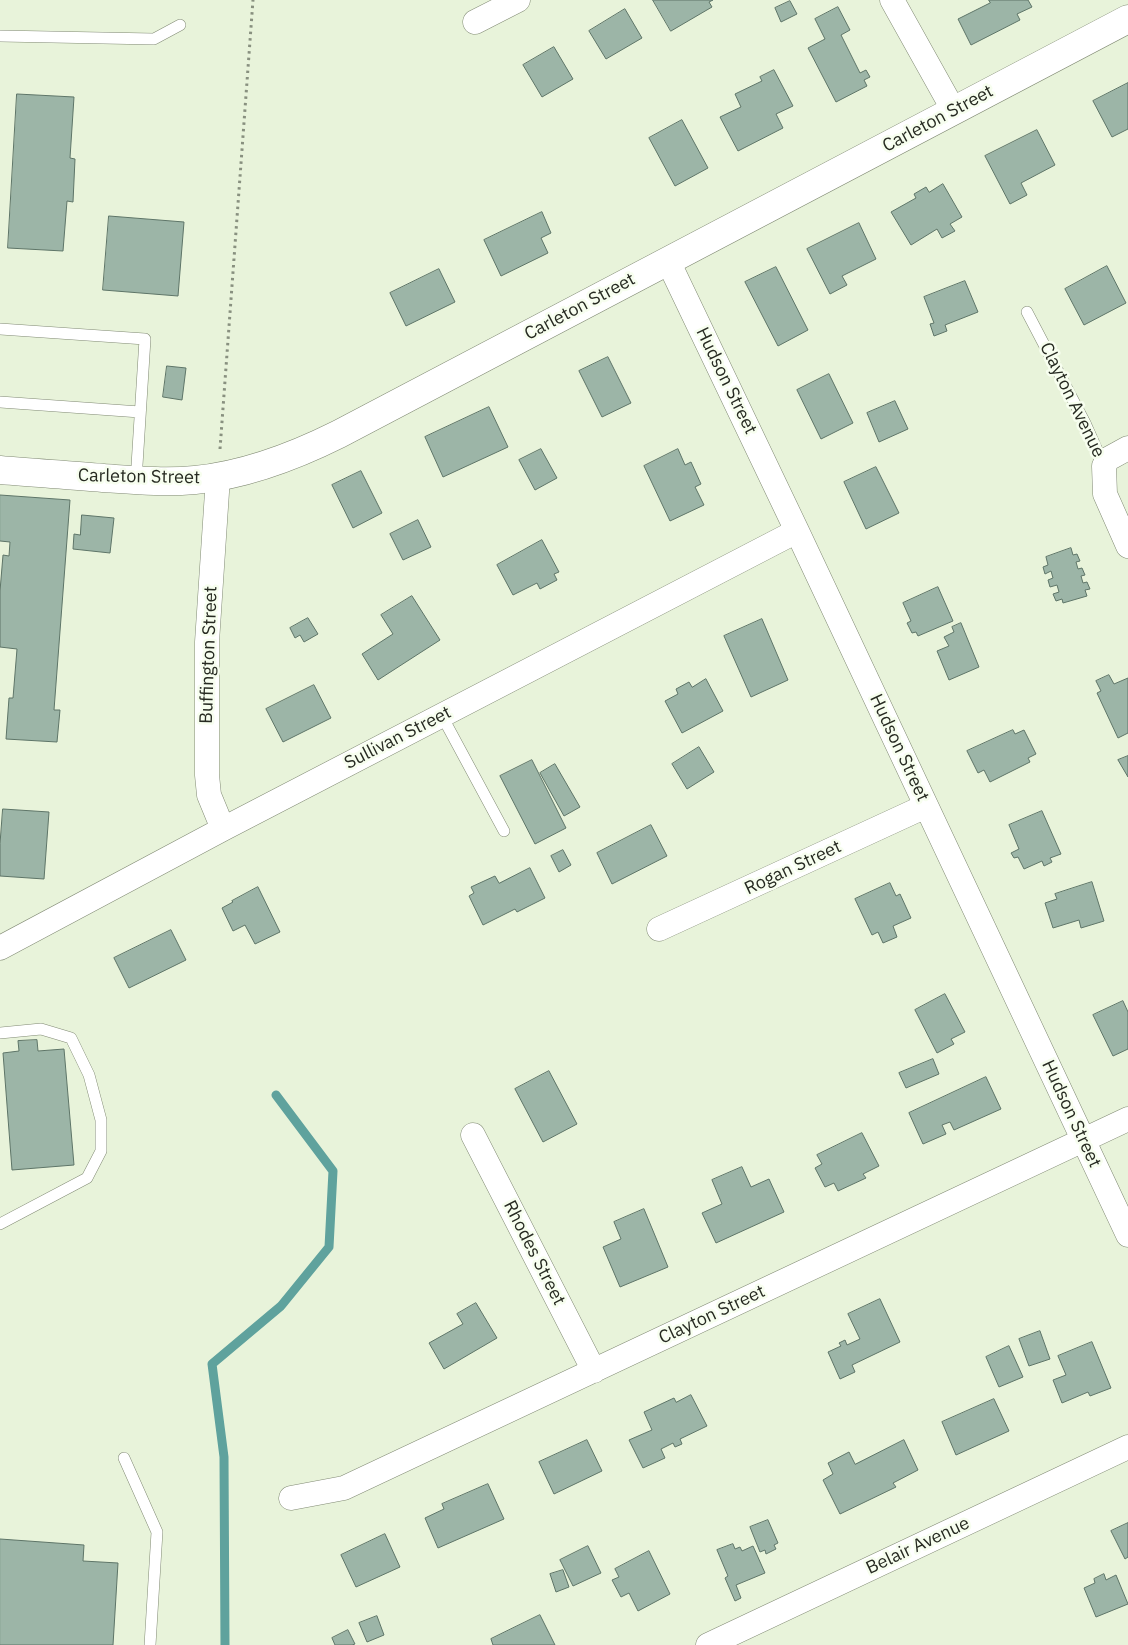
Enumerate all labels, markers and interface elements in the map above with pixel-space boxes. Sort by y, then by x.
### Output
street label: Carleton Street [879,81,997,157]
street label: Carleton Street [521,269,639,345]
street label: Hudson Street [691,324,761,438]
street label: Clayton Avenue [1035,339,1109,461]
street label: Carleton Street [78,465,200,489]
street label: Buffington Street [196,586,222,724]
street label: Hudson Street [865,691,933,805]
street label: Sullivan Street [341,702,455,774]
street label: Rogan Street [741,836,845,900]
street label: Hudson Street [1037,1057,1105,1171]
street label: Rhodes Street [498,1197,570,1309]
street label: Clayton Street [655,1281,769,1349]
street label: Belair Avenue [863,1513,973,1579]

